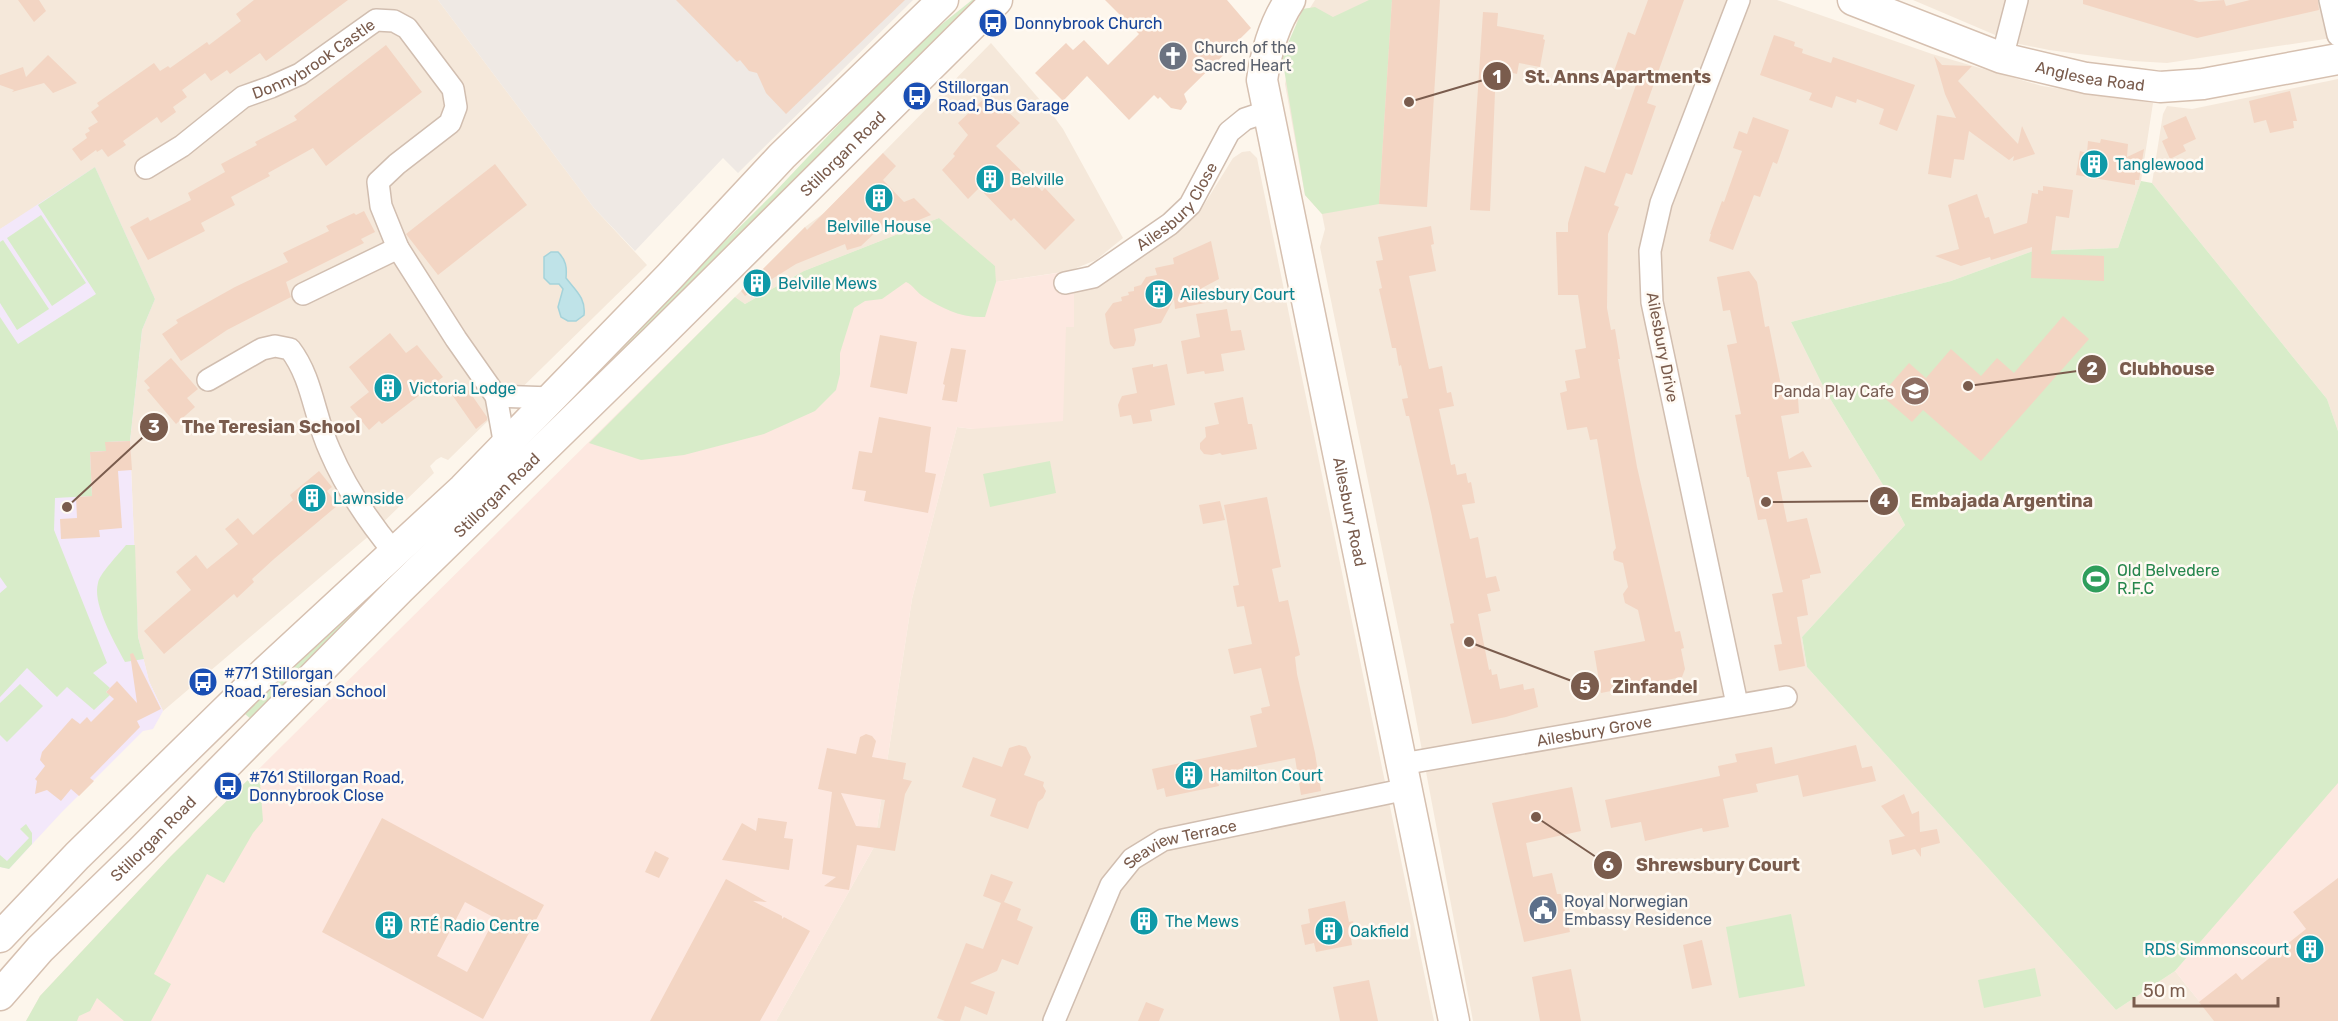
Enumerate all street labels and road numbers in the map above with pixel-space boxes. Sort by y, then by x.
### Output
street label: Donnybrook Castle [250,15,379,103]
street label: Anglesea Road [2033,57,2146,95]
street label: Stillorgan Road [796,107,890,200]
street label: Ailesbury Close [1133,159,1221,254]
street label: Ailesbury Drive [1643,290,1682,404]
street label: Stillorgan Road [450,449,544,541]
street label: Ailesbury Road [1329,455,1370,568]
street label: Ailesbury Grove [1535,712,1653,750]
street label: Stillorgan Road [107,792,200,885]
street label: Seaview Terrace [1119,816,1239,872]

